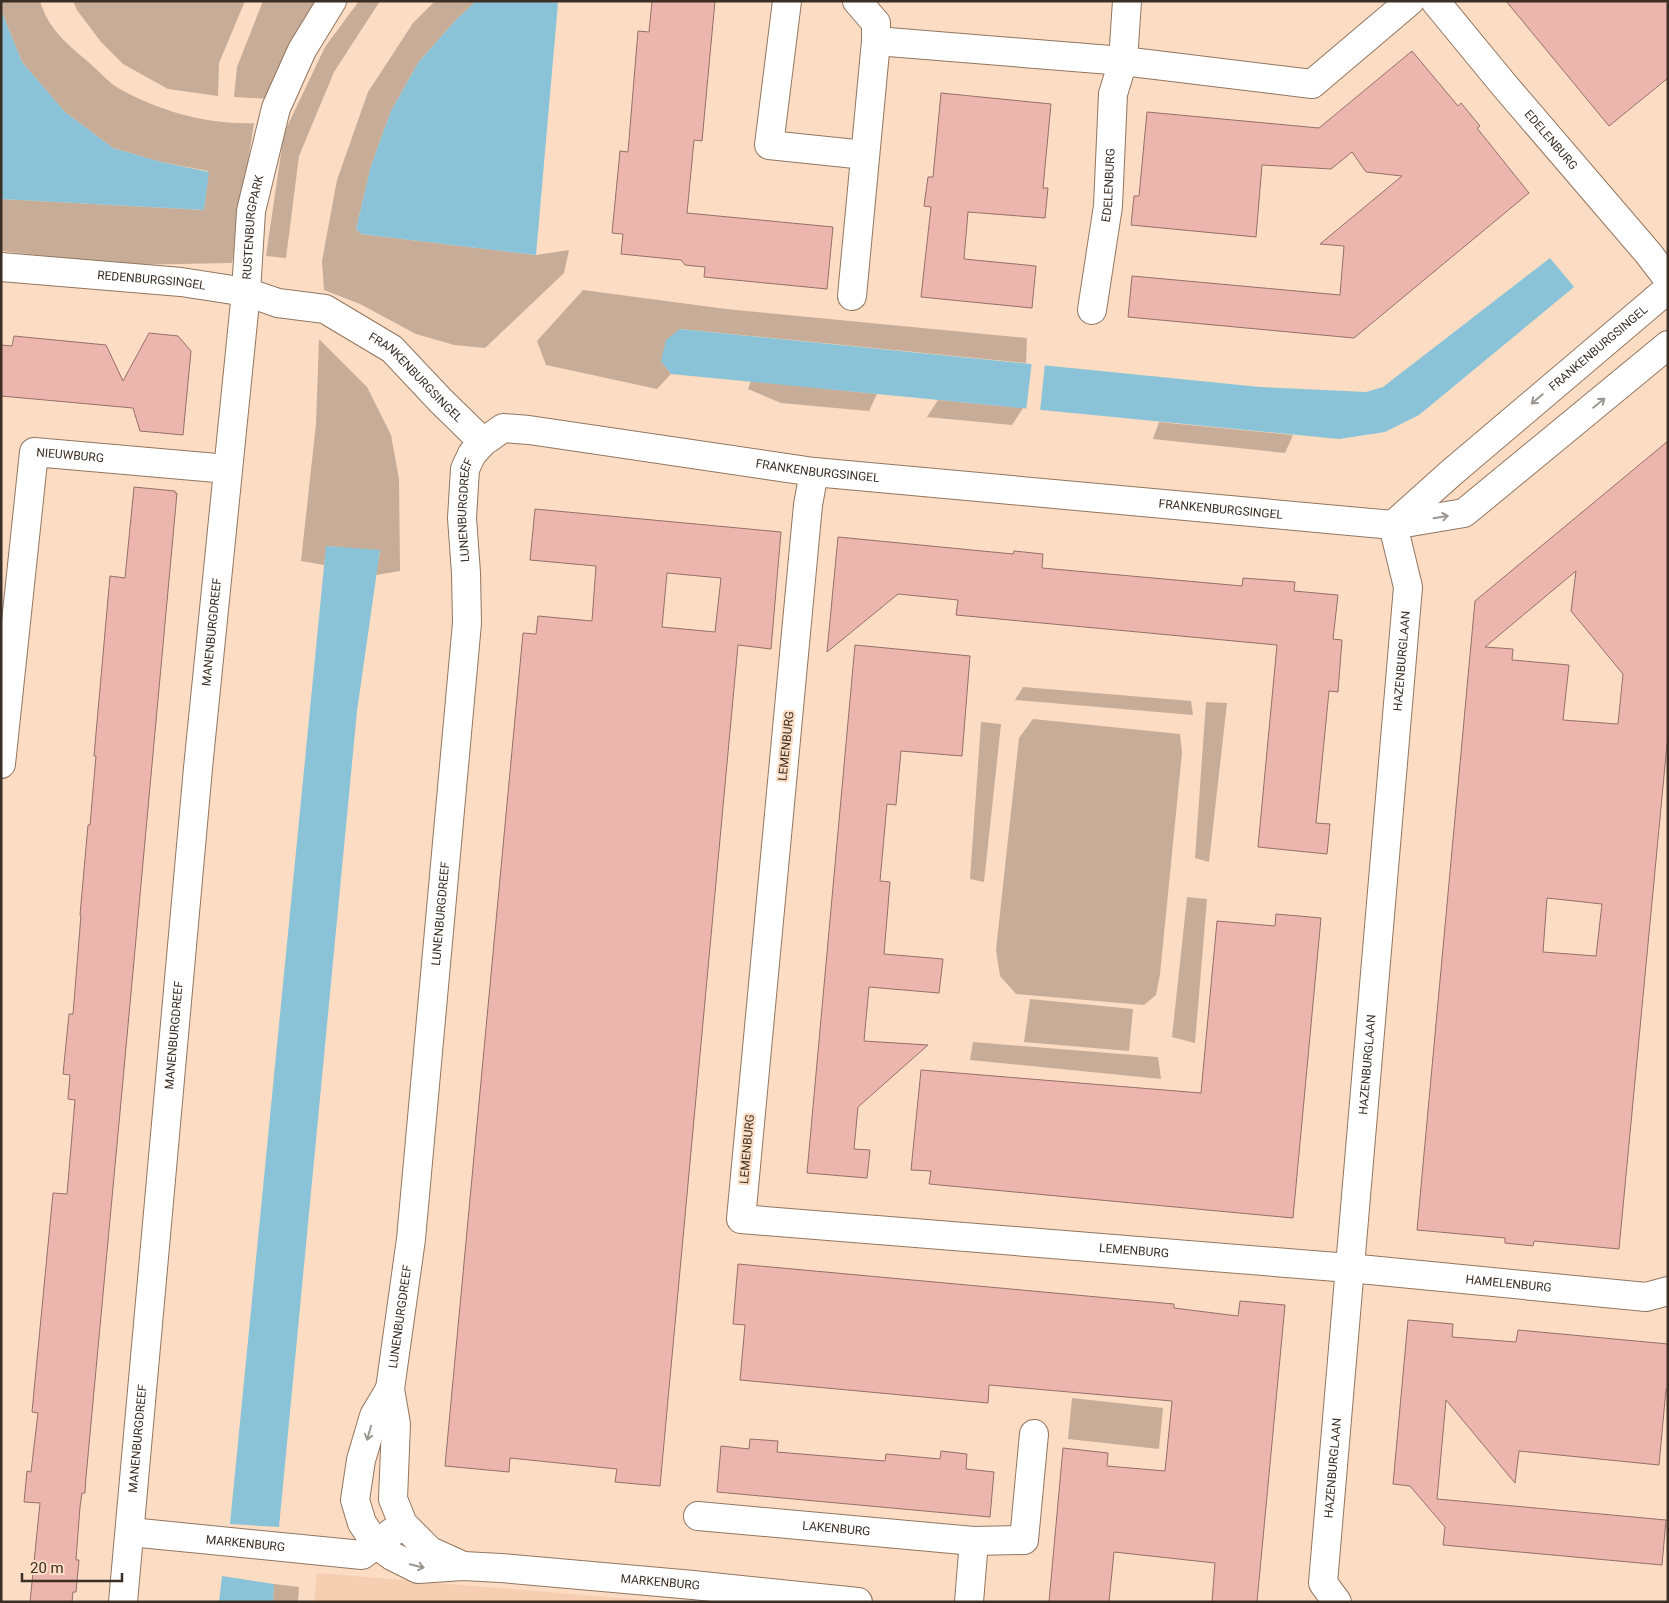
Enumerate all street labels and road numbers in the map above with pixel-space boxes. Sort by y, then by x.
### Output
street label: EDELENBURG [1522,107,1581,173]
street label: EDELENBURG [1099,148,1118,223]
street label: RUSTENBURGPARK [240,173,267,280]
street label: REDENBURGSINGEL [97,268,207,293]
street label: FRANKENBURGSINGEL [1546,302,1651,394]
street label: FRANKENBURGSINGEL [366,330,466,425]
street label: NIEUWBURG [36,445,105,465]
street label: LUNENBURGDREEF [455,456,476,563]
street label: FRANKENBURGSINGEL [755,456,881,485]
street label: FRANKENBURGSINGEL [1158,497,1284,522]
street label: MANENBURGDREEF [199,577,224,687]
street label: HAZENBURGLAAN [1390,610,1413,712]
street label: LEMENBURG [775,710,797,782]
street label: LUNENBURGDREEF [429,861,452,966]
street label: MANENBURGDREEF [162,980,186,1090]
street label: HAZENBURGLAAN [1356,1014,1379,1115]
street label: LEMENBURG [737,1114,757,1184]
street label: LEMENBURG [1099,1241,1170,1260]
street label: LUNENBURGDREEF [386,1264,414,1369]
street label: HAMELENBURG [1465,1272,1552,1295]
street label: MANENBURGDREEF [126,1383,150,1493]
street label: HAZENBURGLAAN [1322,1417,1344,1519]
street label: LAKENBURG [802,1518,871,1539]
street label: MARKENBURG [205,1533,286,1554]
street label: MARKENBURG [620,1572,701,1593]

